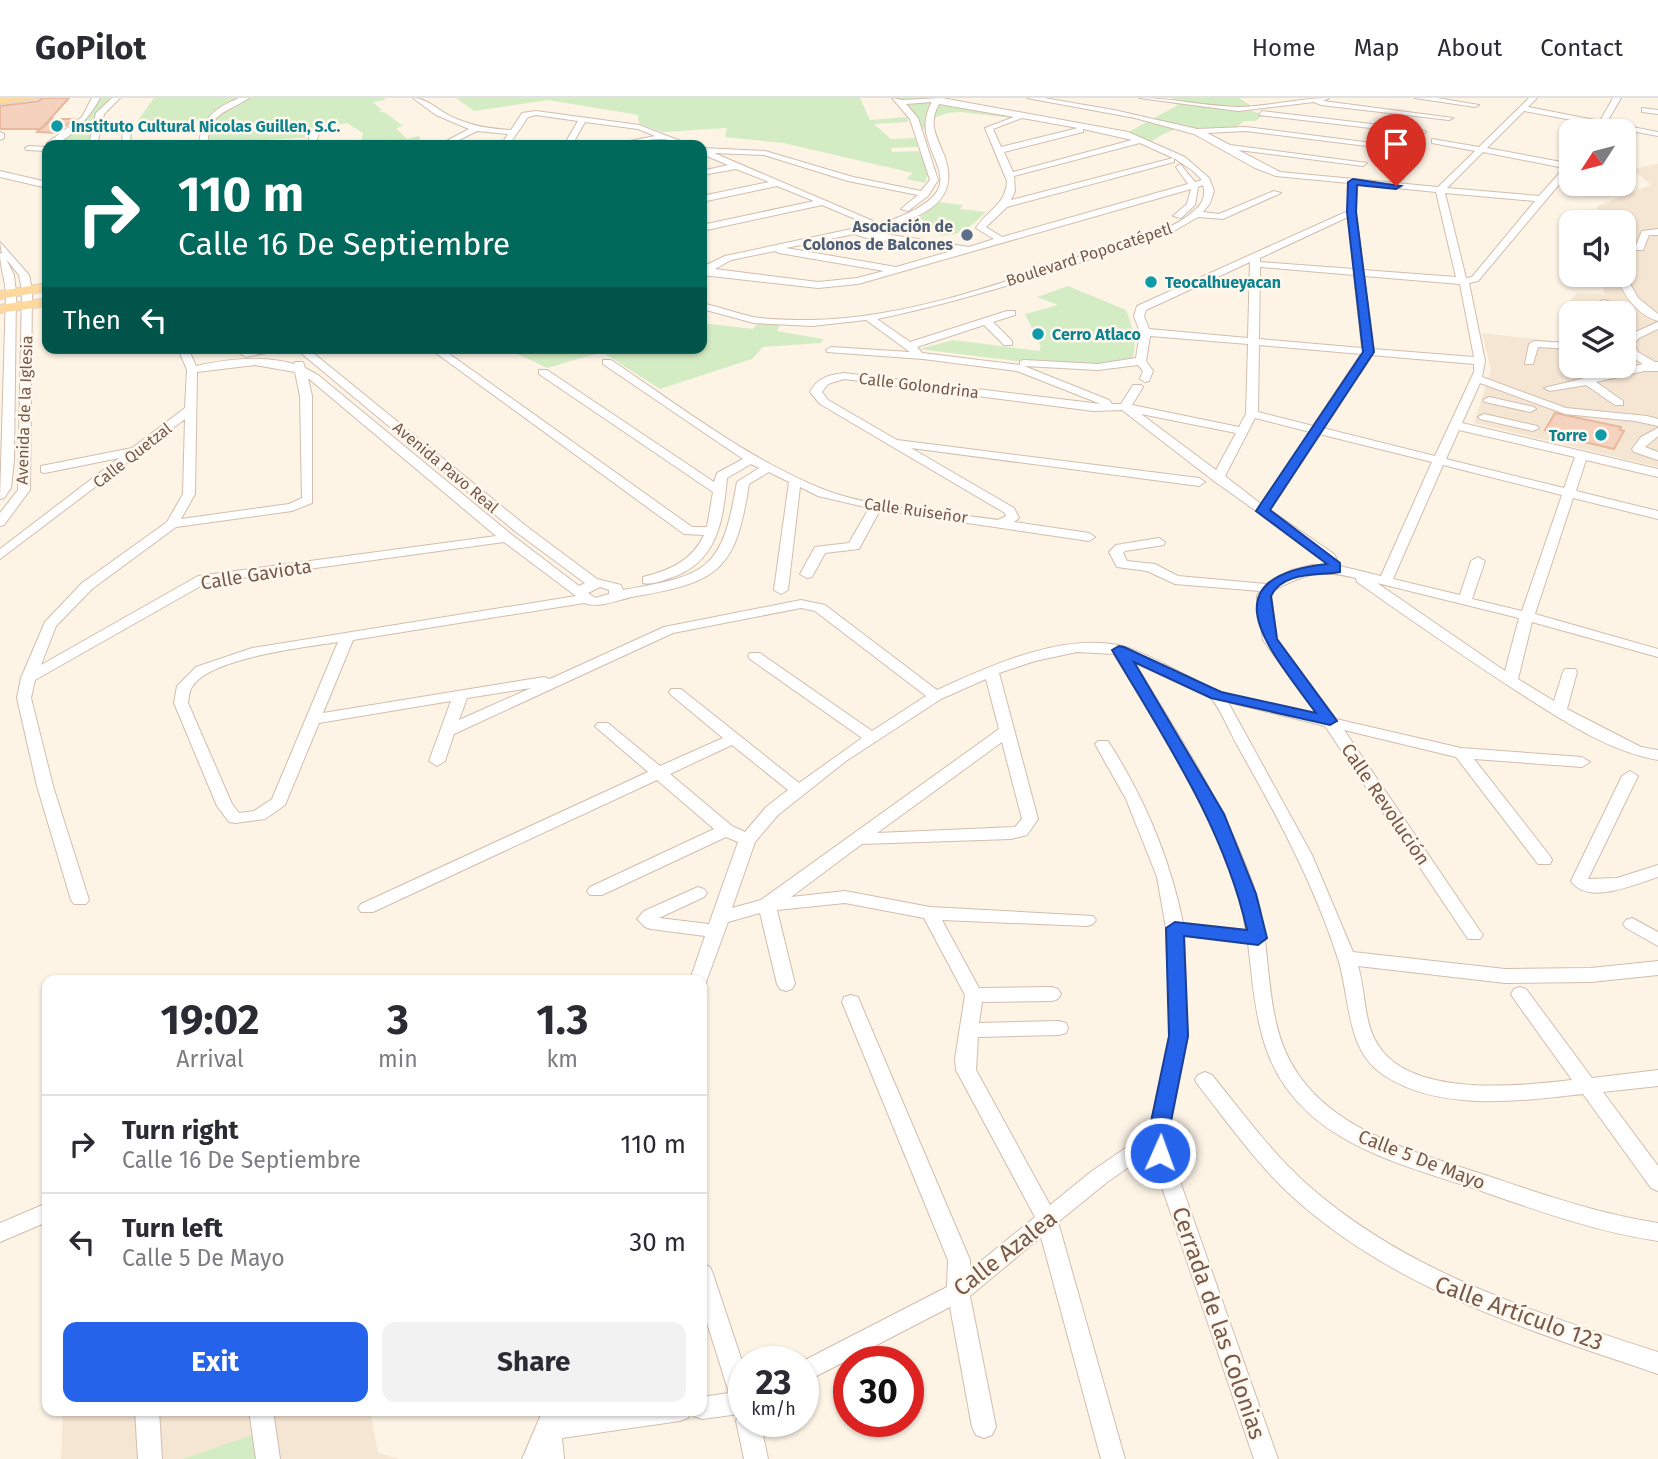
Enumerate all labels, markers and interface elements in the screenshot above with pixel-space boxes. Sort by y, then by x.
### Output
text: GoPilot [35,28,146,68]
text: Home [1252,34,1316,62]
text: Map [1354,34,1400,62]
text: About [1438,34,1502,62]
text: Contact [1540,34,1623,62]
pin [1366,114,1426,186]
place label: Instituto Cultural Nicolas Guillen, S.C. [71,117,340,136]
marker: Instituto Cultural Nicolas Guillen, S.C. [49,118,65,134]
north arrow [1559,119,1636,196]
map controls [1559,119,1636,378]
icon: arrive [1377,125,1415,163]
text: 110 m [178,165,304,224]
icon: right [63,168,154,259]
button: sound [1559,210,1636,287]
place label: Asociación de Colonos de Balcones [803,217,953,254]
street label: Boulevard Popocatépetl [1004,219,1175,290]
text: Calle 16 De Septiembre [178,225,510,263]
marker: Asociación de Colonos de Balcones [959,227,975,243]
place label: Teocalhueyacan [1165,273,1281,292]
marker: Teocalhueyacan [1143,274,1159,290]
icon: left [135,301,173,339]
button: layers [1559,301,1636,378]
text: Then [63,305,121,336]
place label: Cerro Atlaco [1052,325,1141,344]
marker: Cerro Atlaco [1030,326,1046,342]
street label: Avenida de la Iglesia [12,335,37,485]
street label: Calle Golondrina [858,369,980,402]
street label: Avenida Pavo Real [389,418,502,517]
street label: Calle Quetzal [89,419,176,492]
place label: Torre [1549,426,1587,445]
marker: Torre [1593,427,1609,443]
street label: Calle Ruiseñor [863,494,970,527]
street label: Calle Gaviota [199,554,313,595]
street label: Calle Revolución [1336,739,1435,870]
text: 19:02 [161,995,259,1045]
text: 3 [387,995,409,1045]
text: 1.3 [536,995,588,1045]
text: Arrival [176,1045,244,1073]
text: min [378,1045,418,1073]
text: km [547,1045,578,1073]
text: Turn right [122,1115,239,1146]
position arrow [1123,1116,1197,1190]
icon: right [63,1125,101,1163]
street label: Calle 5 De Mayo [1355,1125,1489,1194]
text: 110 m [620,1129,686,1160]
text: Calle 16 De Septiembre [122,1146,361,1174]
street label: Cerrada de las Colonias [1166,1203,1272,1443]
street label: Calle Azalea [948,1204,1062,1302]
text: Turn left [122,1213,223,1244]
icon: left [63,1223,101,1261]
text: 30 m [629,1227,686,1258]
text: Calle 5 De Mayo [122,1244,285,1272]
street label: Calle Artículo 123 [1431,1270,1607,1356]
button: Exit [63,1322,368,1402]
button: Share [382,1322,686,1402]
speed limit sign: 30 [833,1346,924,1437]
text: 23 [755,1361,792,1403]
text: km/h [751,1398,796,1420]

